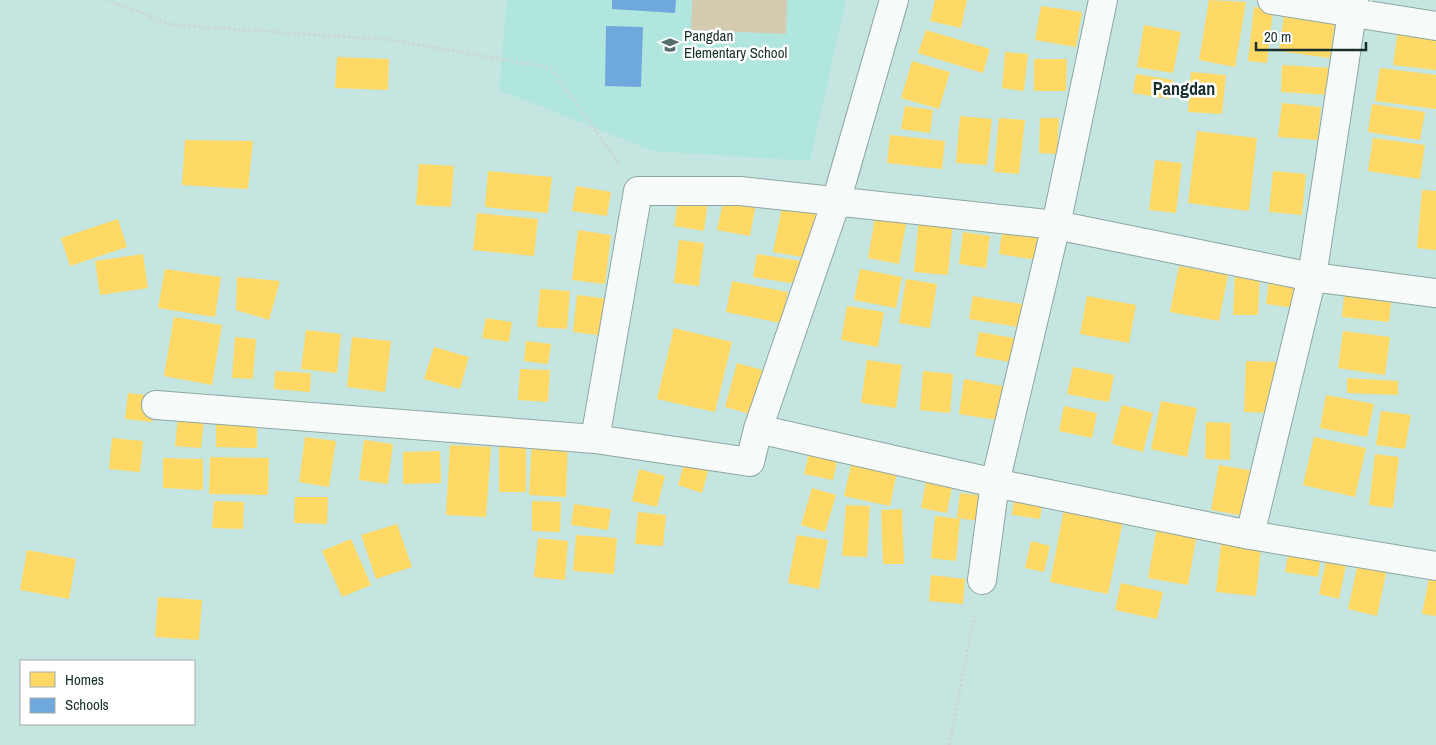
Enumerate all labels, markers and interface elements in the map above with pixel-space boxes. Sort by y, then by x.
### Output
scale bar [1256,20,1366,52]
place label: Pangdan Elementary School [684,25,787,63]
text: 20 m [1264,26,1291,47]
school or university icon: Pangdan Elementary School [660,35,680,55]
district label: Pangdan [1153,76,1215,101]
legend [20,660,195,725]
text: Homes [65,669,104,690]
text: Schools [65,694,109,715]

